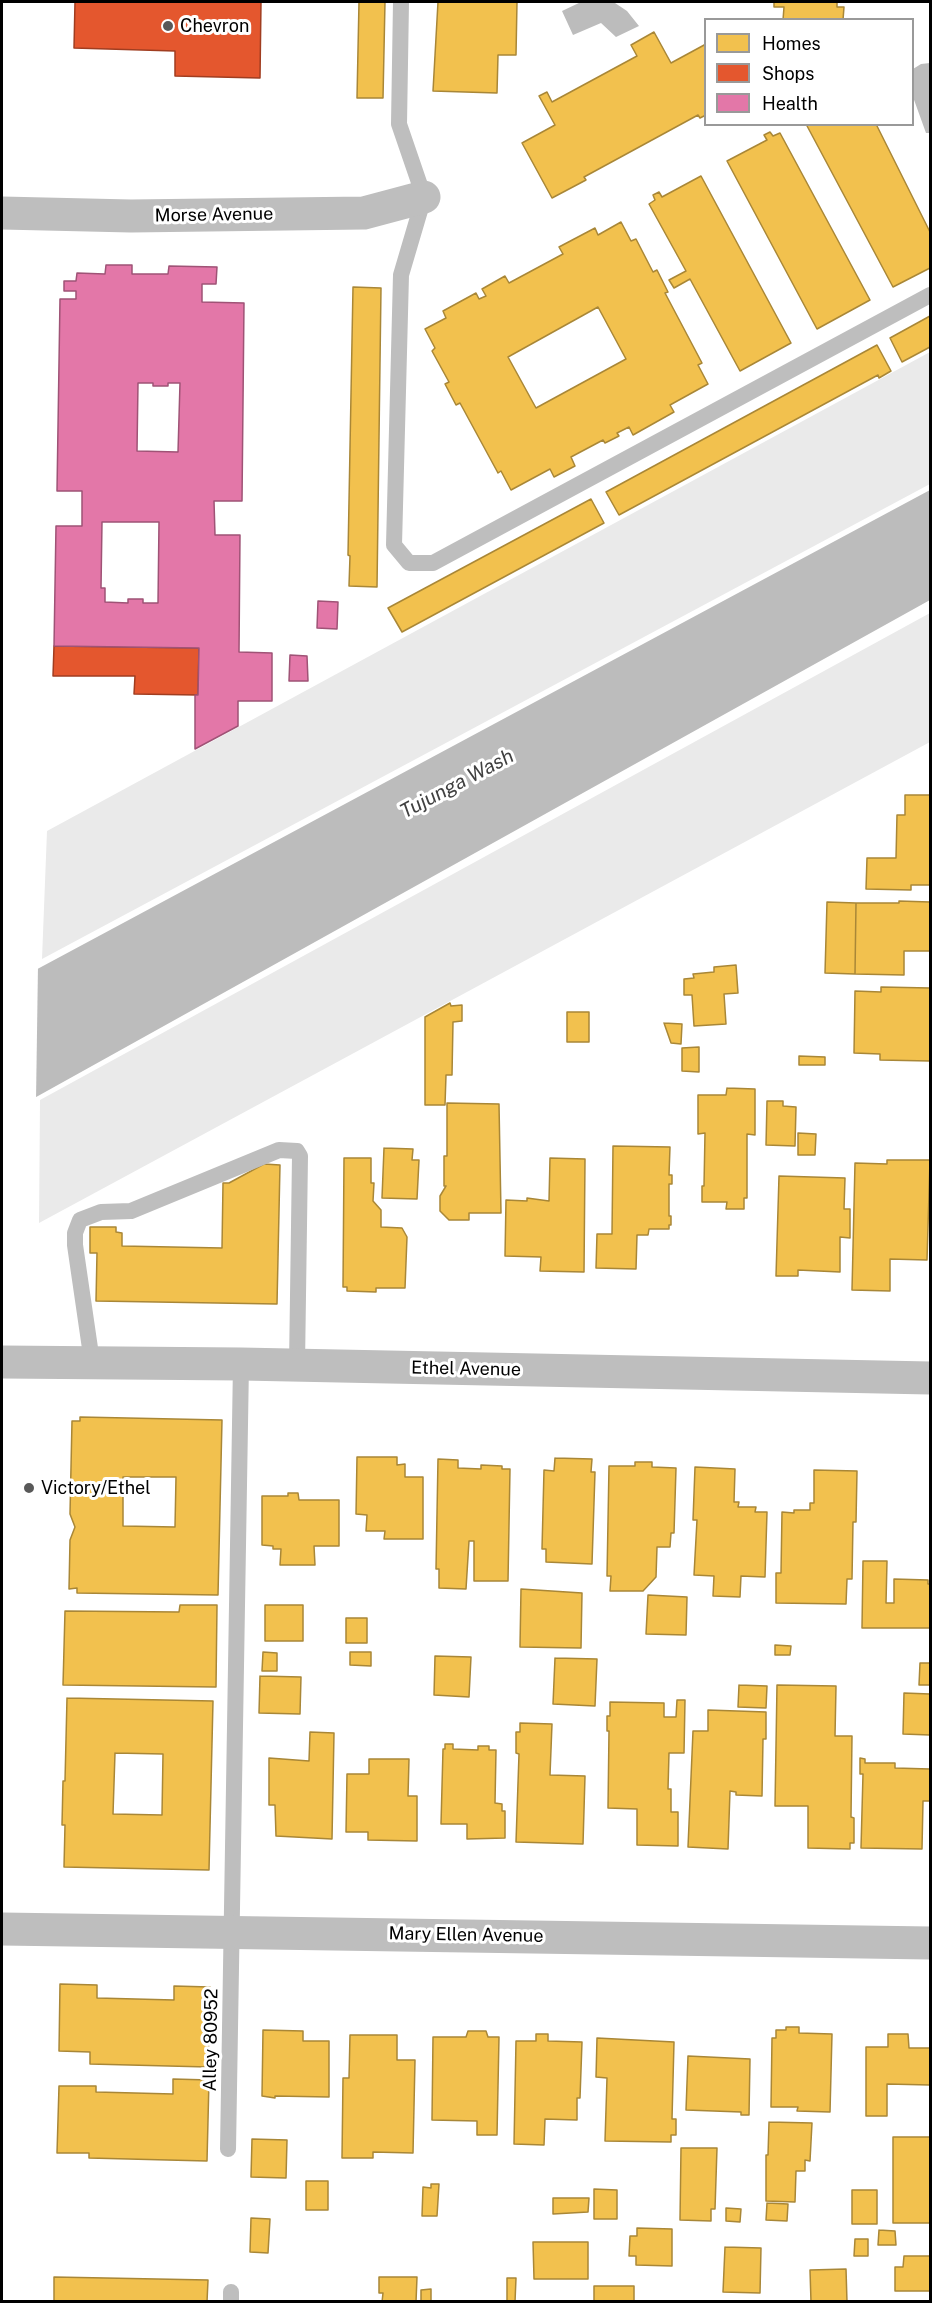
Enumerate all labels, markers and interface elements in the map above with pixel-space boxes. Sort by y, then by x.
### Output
place label: Chevron [180,15,249,37]
legend [704,18,914,126]
marker: Chevron [161,19,175,33]
text: Homes [762,33,821,54]
text: Shops [762,63,814,84]
text: Health [762,93,818,114]
street label: Morse Avenue [155,203,273,227]
water label: Tujunga Wash [396,744,518,824]
street label: Ethel Avenue [411,1357,521,1381]
place label: Victory/Ethel [41,1477,151,1499]
marker: Victory/Ethel [22,1481,36,1495]
street label: Mary Ellen Avenue [388,1923,544,1947]
street label: Alley 80952 [199,1988,223,2092]

